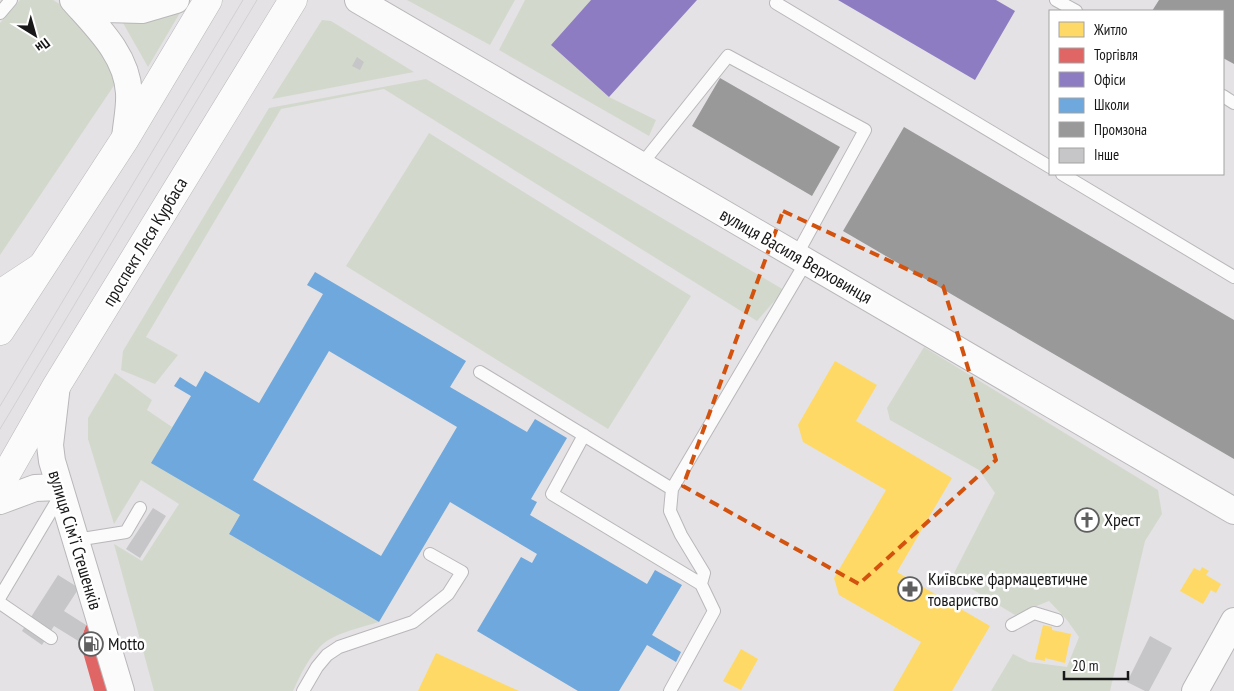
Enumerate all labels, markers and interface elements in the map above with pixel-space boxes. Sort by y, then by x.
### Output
north arrow [10,10,60,60]
legend [1049,10,1224,175]
text: Житло [1093,20,1128,39]
text: Пн [32,34,54,57]
text: Торгівля [1094,45,1138,64]
text: Офіси [1094,70,1126,89]
text: Школи [1094,95,1129,114]
text: Промзона [1094,120,1147,139]
text: Інше [1094,145,1119,164]
street label: проспект Леся Курбаса [97,173,192,310]
street label: вулиця Василя Верховинця [716,203,877,309]
street label: вулиця Сімʼї Стешенків [43,467,108,612]
church icon: Хрест [1074,507,1100,533]
place label: Хрест [1104,508,1140,531]
place label: Київське фармацевтичне товариство [928,567,1088,611]
pharmacy icon: Київське фармацевтичне товариство [897,576,923,602]
fuel station icon: Motto [78,631,104,657]
place label: Motto [108,632,145,655]
scale bar [1064,648,1128,680]
text: 20 m [1072,656,1098,675]

